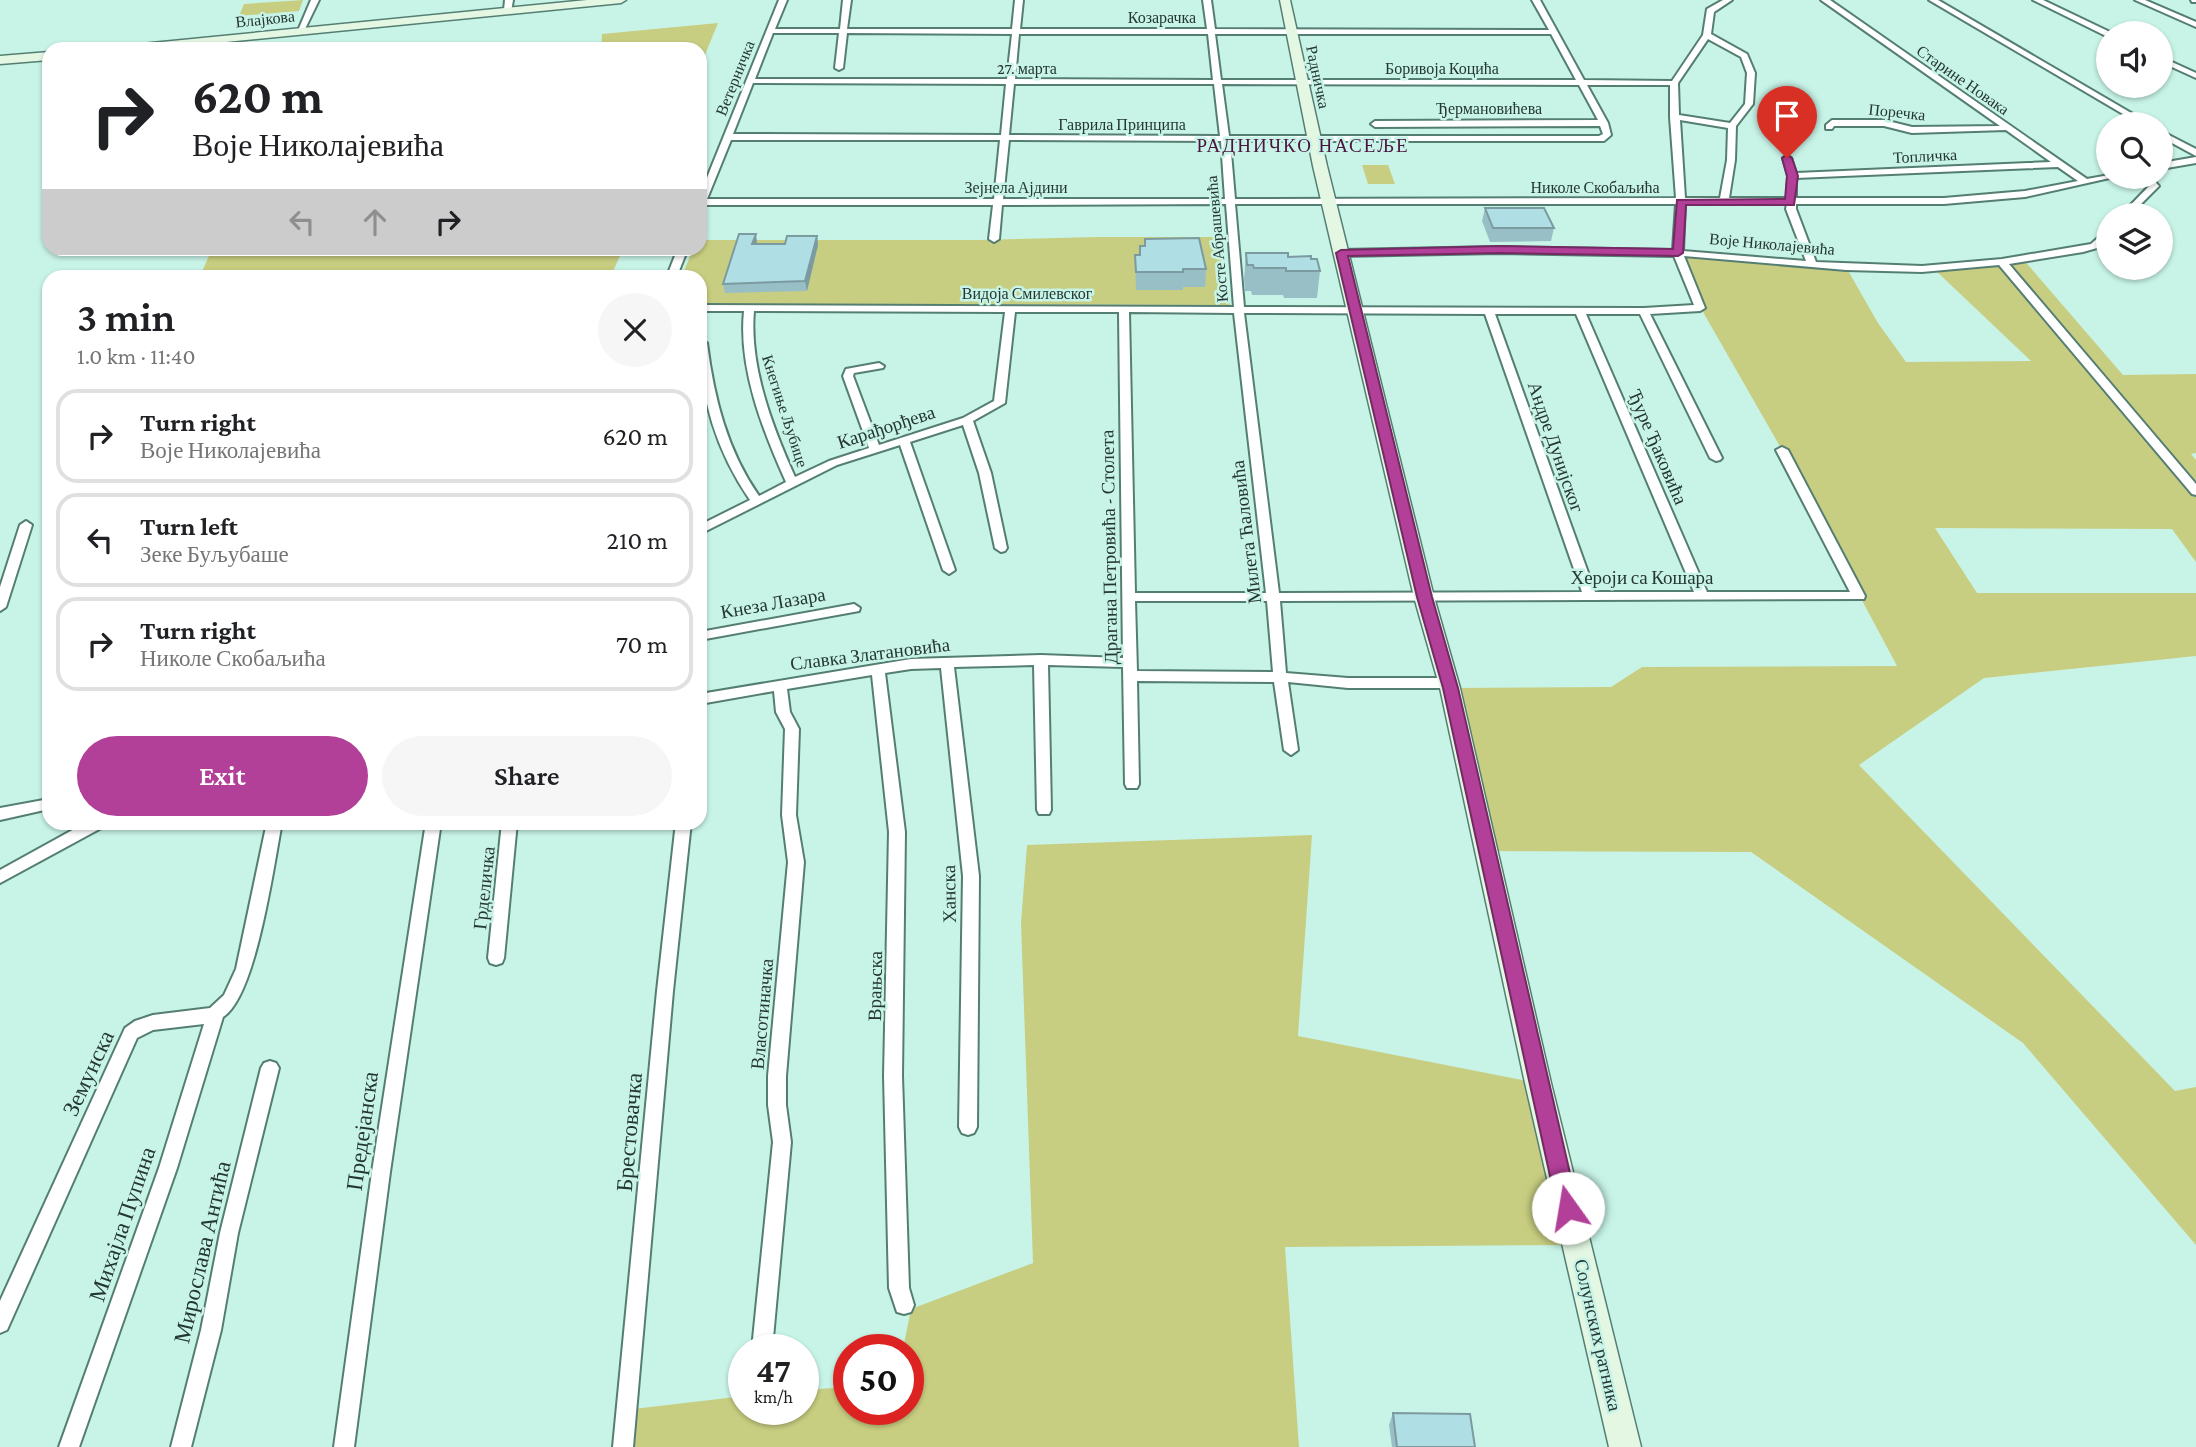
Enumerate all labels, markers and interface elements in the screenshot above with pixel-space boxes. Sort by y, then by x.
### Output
street label: Влајкова [234,7,296,32]
street label: Козарачка [1128,9,1196,27]
map controls [2096,21,2173,280]
button: sound [2096,21,2173,98]
street label: Ветерничка [712,38,759,118]
street label: Старине Новака [1913,42,2012,119]
street label: Радничка [1302,44,1333,110]
street label: 27. марта [997,60,1057,78]
street label: Боривоја Коцића [1385,60,1499,78]
text: 620 m [192,69,323,124]
icon: right [77,70,168,161]
pin [1757,86,1817,158]
icon: arrive [1768,97,1806,135]
street label: Ђермановићева [1436,100,1542,118]
street label: Поречка [1868,101,1926,124]
button: search [2096,112,2173,189]
street label: Гаврила Принципа [1058,116,1186,134]
text: Воје Николајевића [192,127,444,163]
district label: РАДНИЧКО НАСЕЉЕ [1196,135,1410,156]
street label: Топличка [1892,146,1958,166]
street label: Косте Абрашевића [1203,175,1232,303]
street label: Зејнела Ајдини [964,179,1068,197]
street label: Николе Скобаљића [1530,179,1660,196]
icon: left [283,203,321,241]
icon: ahead [356,203,394,241]
icon: right [429,203,467,241]
button: layers [2096,203,2173,280]
street label: Воје Николајевића [1708,230,1835,259]
street label: Видоја Смилевског [962,285,1093,303]
text: 3 min [77,293,175,340]
button: close [598,293,672,367]
text: 1.0 km · 11:40 [77,343,196,369]
street label: Кнегиње Љубице [758,353,811,470]
street label: Андре Дунијског [1524,379,1588,515]
street label: Ђуре Ђаковића [1624,386,1692,508]
street label: Карађорђева [834,401,938,453]
text: Turn right [140,408,256,437]
icon: right [81,417,119,455]
text: 620 m [602,422,668,451]
street label: Драгана Петровића - Столета [1096,429,1122,665]
text: Воје Николајевића [140,437,321,463]
street label: Милета Ћаловића [1227,459,1265,605]
text: Turn left [140,512,238,541]
icon: left [81,521,119,559]
text: 210 m [607,526,668,555]
text: Зеке Буљубаше [140,541,289,567]
street label: Хероји са Кошара [1570,567,1714,588]
street label: Кнеза Лазара [719,583,828,623]
text: Turn right [140,616,256,645]
icon: right [81,625,119,663]
text: 70 m [616,630,668,659]
street label: Славка Златановића [789,634,952,674]
text: Николе Скобаљића [140,645,326,671]
button: Exit [77,736,368,816]
button: Share [382,736,672,816]
street label: Грделичка [469,845,499,931]
street label: Ханска [938,864,960,923]
street label: Врањска [864,950,886,1021]
street label: Власотиначка [747,957,777,1070]
street label: Земунска [57,1026,119,1120]
street label: Предејанска [341,1070,383,1192]
street label: Брестовачка [611,1071,647,1193]
street label: Михајла Пупина [83,1143,161,1305]
street label: Мирослава Антића [168,1158,236,1346]
position arrow [1531,1171,1605,1245]
street label: Солунских ратника [1570,1257,1626,1414]
speed limit sign: 50 [833,1334,924,1425]
text: 47 [756,1351,791,1390]
text: km/h [754,1387,793,1407]

